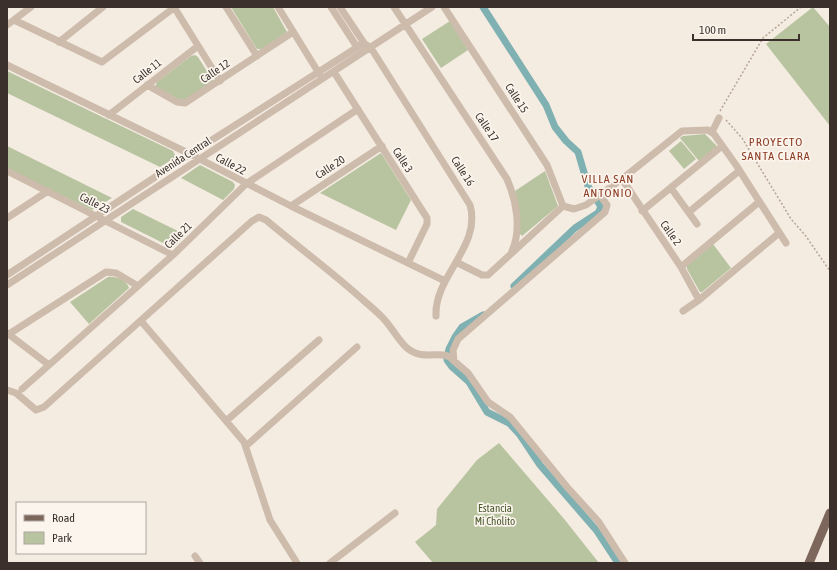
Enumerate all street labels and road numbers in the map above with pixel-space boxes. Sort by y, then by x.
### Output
street label: Calle 11 [130,56,164,86]
street label: Calle 12 [198,57,232,85]
street label: Calle 15 [503,81,531,115]
street label: Calle 17 [473,110,501,144]
street label: Avenida Central [153,134,213,179]
street label: Calle 3 [390,145,416,175]
street label: Calle 22 [214,151,248,177]
street label: Calle 20 [313,153,347,181]
street label: Calle 16 [449,154,477,188]
street label: Calle 23 [78,190,112,216]
street label: Calle 2 [658,218,684,248]
street label: Calle 21 [162,219,194,251]

